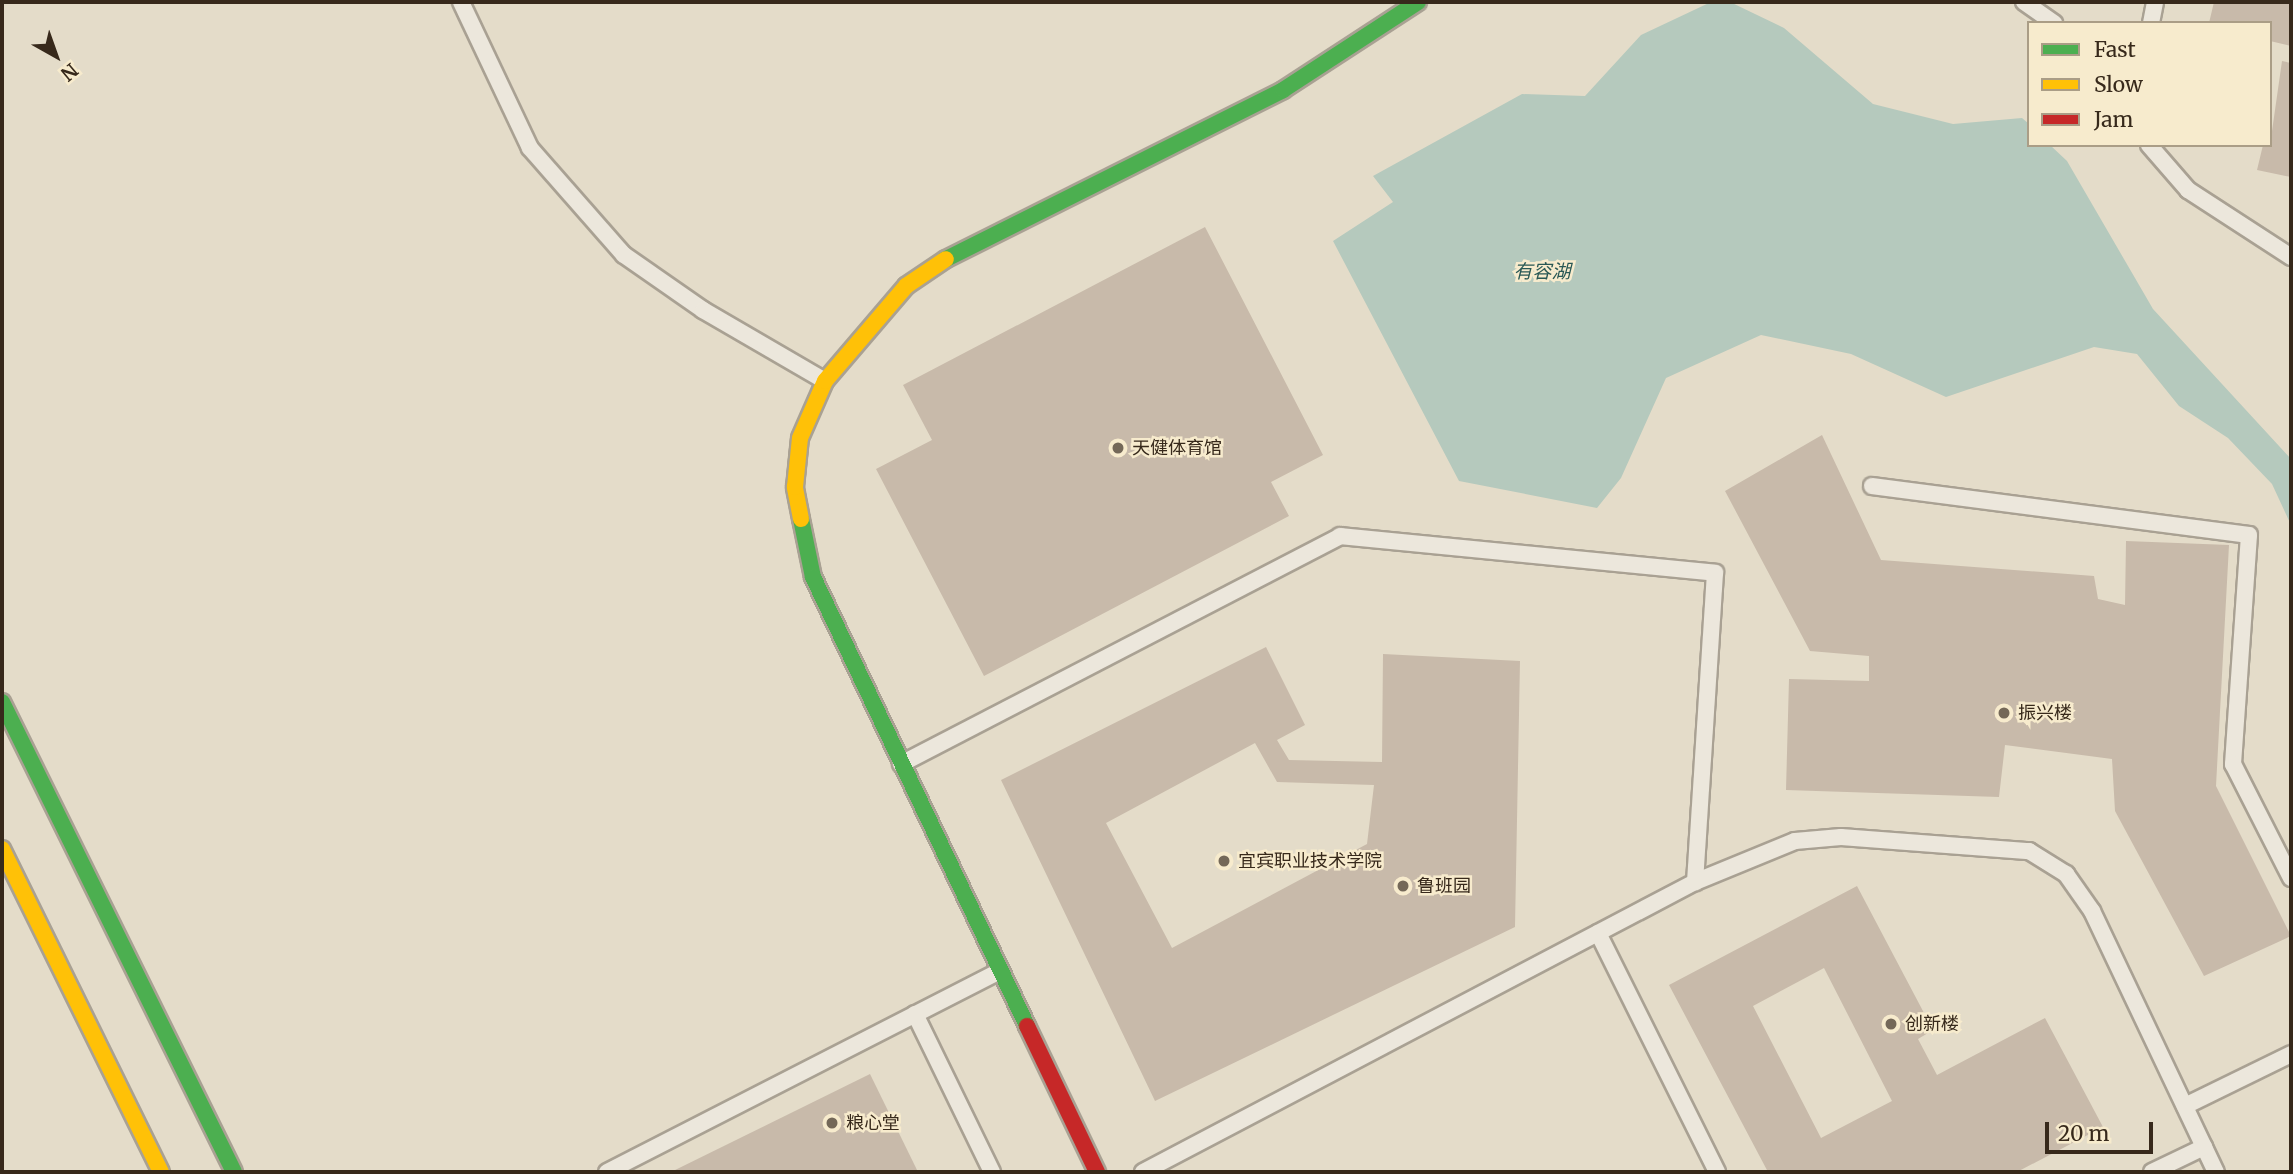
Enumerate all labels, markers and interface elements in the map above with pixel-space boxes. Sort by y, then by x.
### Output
north arrow [21,21,91,91]
legend [2027,21,2272,147]
text: Fast [2094,36,2136,63]
text: N [56,58,83,86]
text: Slow [2094,71,2143,98]
text: Jam [2094,106,2133,133]
water label: 有容湖 [1514,261,1570,283]
place label: 天健体育馆 [1132,437,1222,459]
marker: 天健体育馆 [1110,440,1126,456]
place label: 振兴楼 [2018,702,2072,724]
marker: 振兴楼 [1996,705,2012,721]
place label: 宜宾职业技术学院 [1238,850,1382,872]
marker: 宜宾职业技术学院 [1216,853,1232,869]
place label: 鲁班园 [1417,875,1471,897]
marker: 鲁班园 [1395,878,1411,894]
place label: 创新楼 [1905,1013,1959,1035]
marker: 创新楼 [1883,1016,1899,1032]
scale bar [2048,1108,2156,1152]
place label: 粮心堂 [846,1112,900,1134]
marker: 粮心堂 [824,1115,840,1131]
text: 20 m [2058,1120,2109,1147]

